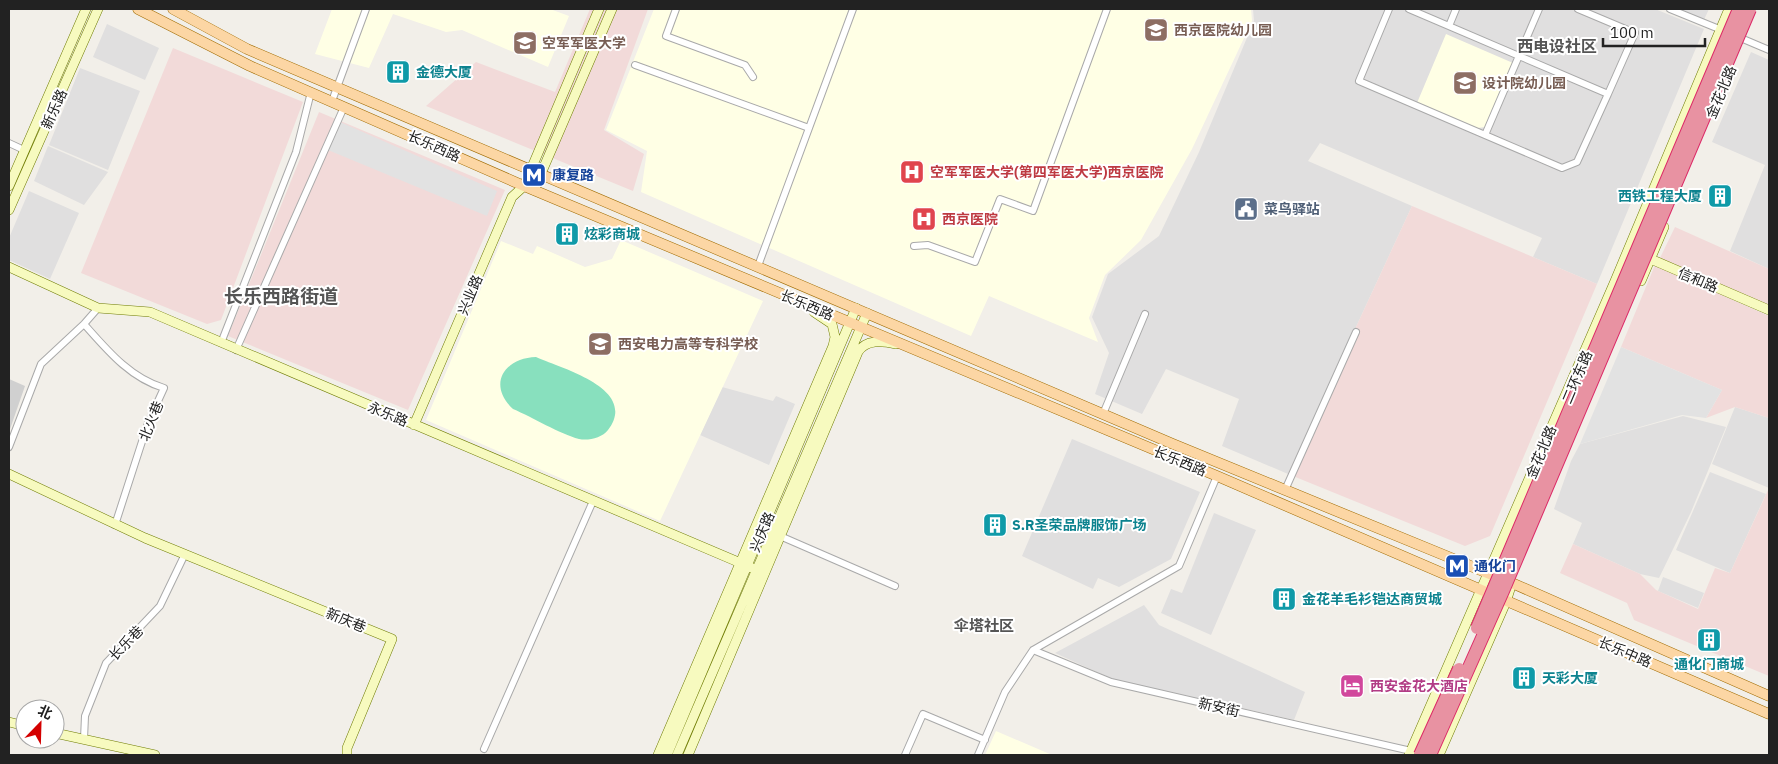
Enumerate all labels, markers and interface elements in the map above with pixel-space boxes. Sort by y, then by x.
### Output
scale bar [1603,15,1706,47]
school or university icon: 西京医院幼儿园 [1143,17,1169,43]
place label: 西京医院幼儿园 [1174,21,1272,39]
text: 100 m [1610,23,1654,42]
school or university icon: 空军军医大学 [512,30,538,56]
place label: 空军军医大学 [542,34,626,52]
district label: 西电设社区 [1517,36,1597,56]
building icon: 金德大厦 [385,59,411,85]
place label: 金德大厦 [416,63,472,81]
street label: 金花北路 [1702,63,1740,121]
school or university icon: 设计院幼儿园 [1452,70,1478,96]
place label: 设计院幼儿园 [1482,74,1566,92]
street label: 新乐路 [37,86,71,132]
street label: 长乐西路 [405,126,463,166]
hospital icon: 空军军医大学(第四军医大学)西京医院 [899,159,925,185]
metro station icon: 康复路 [521,162,547,188]
place label: 空军军医大学(第四军医大学)西京医院 [930,163,1163,181]
place label: 康复路 [552,166,594,184]
building icon: 西铁工程大厦 [1707,183,1733,209]
place label: 西铁工程大厦 [1618,187,1702,205]
public building icon: 菜鸟驿站 [1233,196,1259,222]
place label: 菜鸟驿站 [1264,200,1320,218]
hospital icon: 西京医院 [911,206,937,232]
place label: 西京医院 [942,210,998,228]
building icon: 炫彩商城 [554,221,580,247]
place label: 炫彩商城 [584,225,640,243]
street label: 信和路 [1675,264,1721,296]
street label: 兴业路 [454,272,486,318]
district label: 长乐西路街道 [224,284,338,308]
street label: 长乐西路 [778,286,836,324]
school or university icon: 西安电力高等专科学校 [587,331,613,357]
place label: 西安电力高等专科学校 [618,335,758,353]
street label: 二环东路 [1558,348,1596,406]
street label: 北火巷 [135,398,167,444]
street label: 永乐路 [365,398,411,430]
street label: 金花北路 [1522,423,1560,481]
street label: 长乐西路 [1151,442,1209,480]
street label: 兴庆路 [746,509,778,555]
building icon: S.R圣荣品牌服饰广场 [982,512,1008,538]
place label: S.R圣荣品牌服饰广场 [1012,516,1147,534]
metro station icon: 通化门 [1444,553,1470,579]
place label: 通化门 [1474,557,1516,575]
building icon: 金花羊毛衫铠达商贸城 [1271,586,1297,612]
place label: 金花羊毛衫铠达商贸城 [1302,590,1442,608]
street label: 新庆巷 [323,604,369,636]
district label: 伞塔社区 [954,616,1014,635]
street label: 长乐巷 [105,622,147,664]
building icon: 通化门商城 [1696,627,1722,653]
street label: 长乐中路 [1596,633,1654,671]
place label: 通化门商城 [1674,655,1744,673]
building icon: 天彩大厦 [1511,665,1537,691]
place label: 天彩大厦 [1542,669,1598,687]
hotel icon: 西安金花大酒店 [1339,673,1365,699]
place label: 西安金花大酒店 [1370,677,1468,695]
street label: 新安街 [1197,694,1241,720]
north arrow [15,699,65,749]
text: 北 [35,701,55,723]

